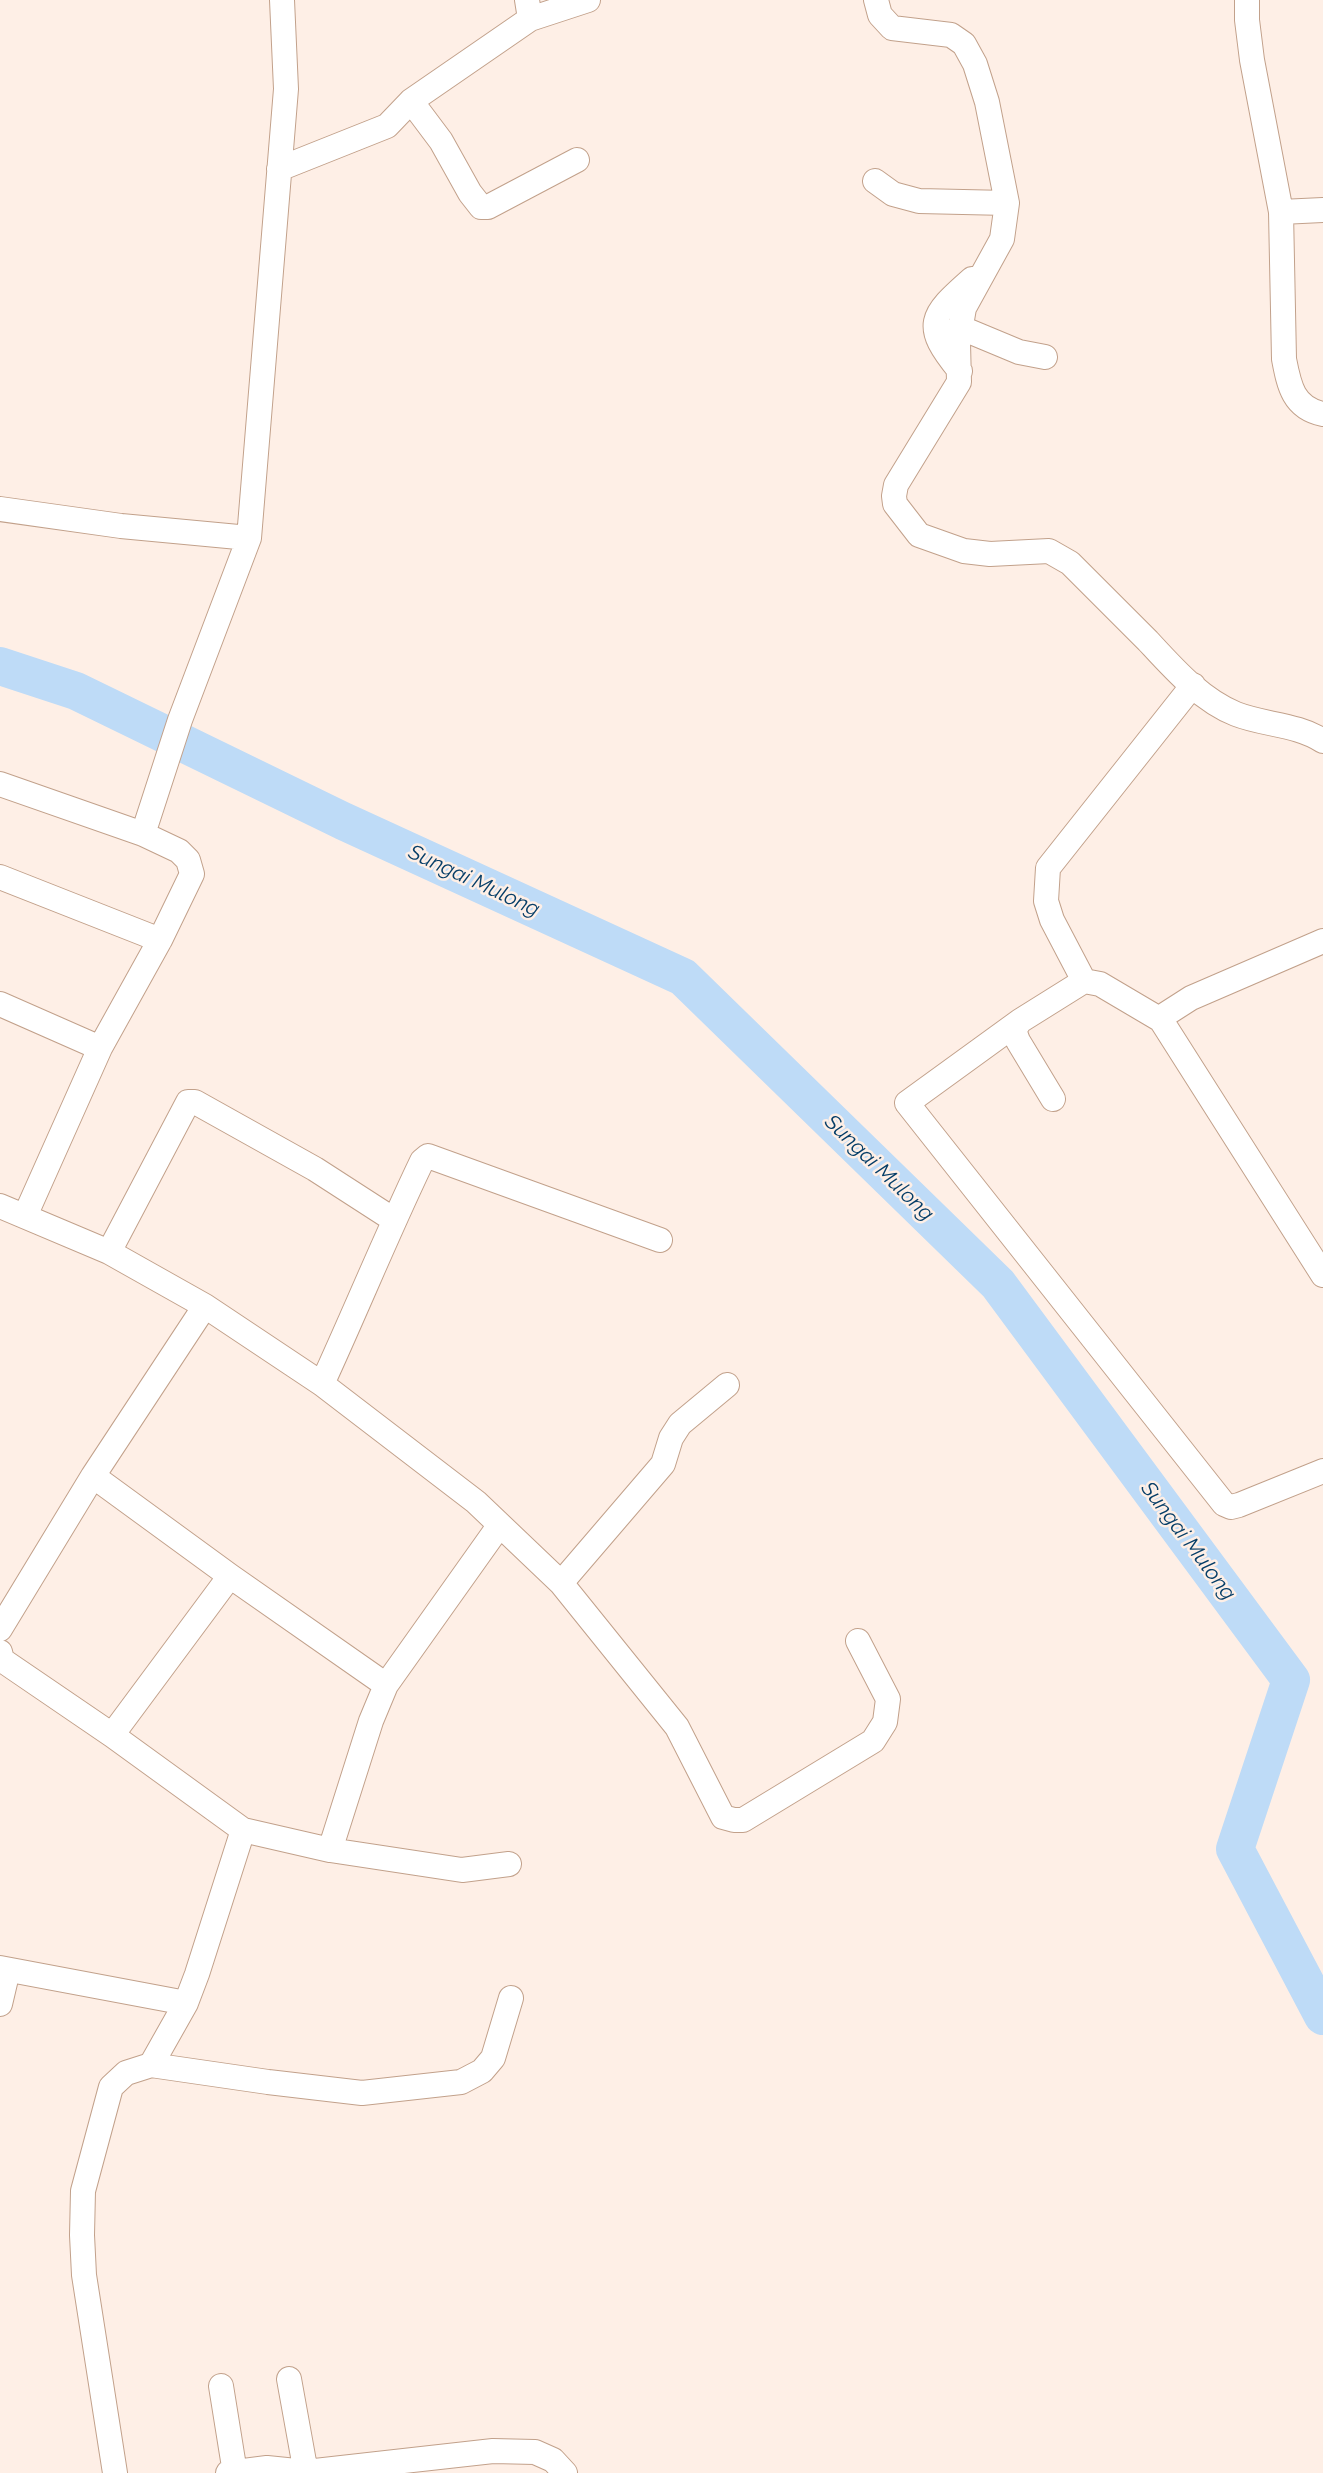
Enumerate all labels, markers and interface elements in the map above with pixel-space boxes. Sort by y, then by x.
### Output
water label: Sungai Mulong [404,840,544,922]
water label: Sungai Mulong [819,1110,939,1226]
water label: Sungai Mulong [1135,1477,1241,1605]

